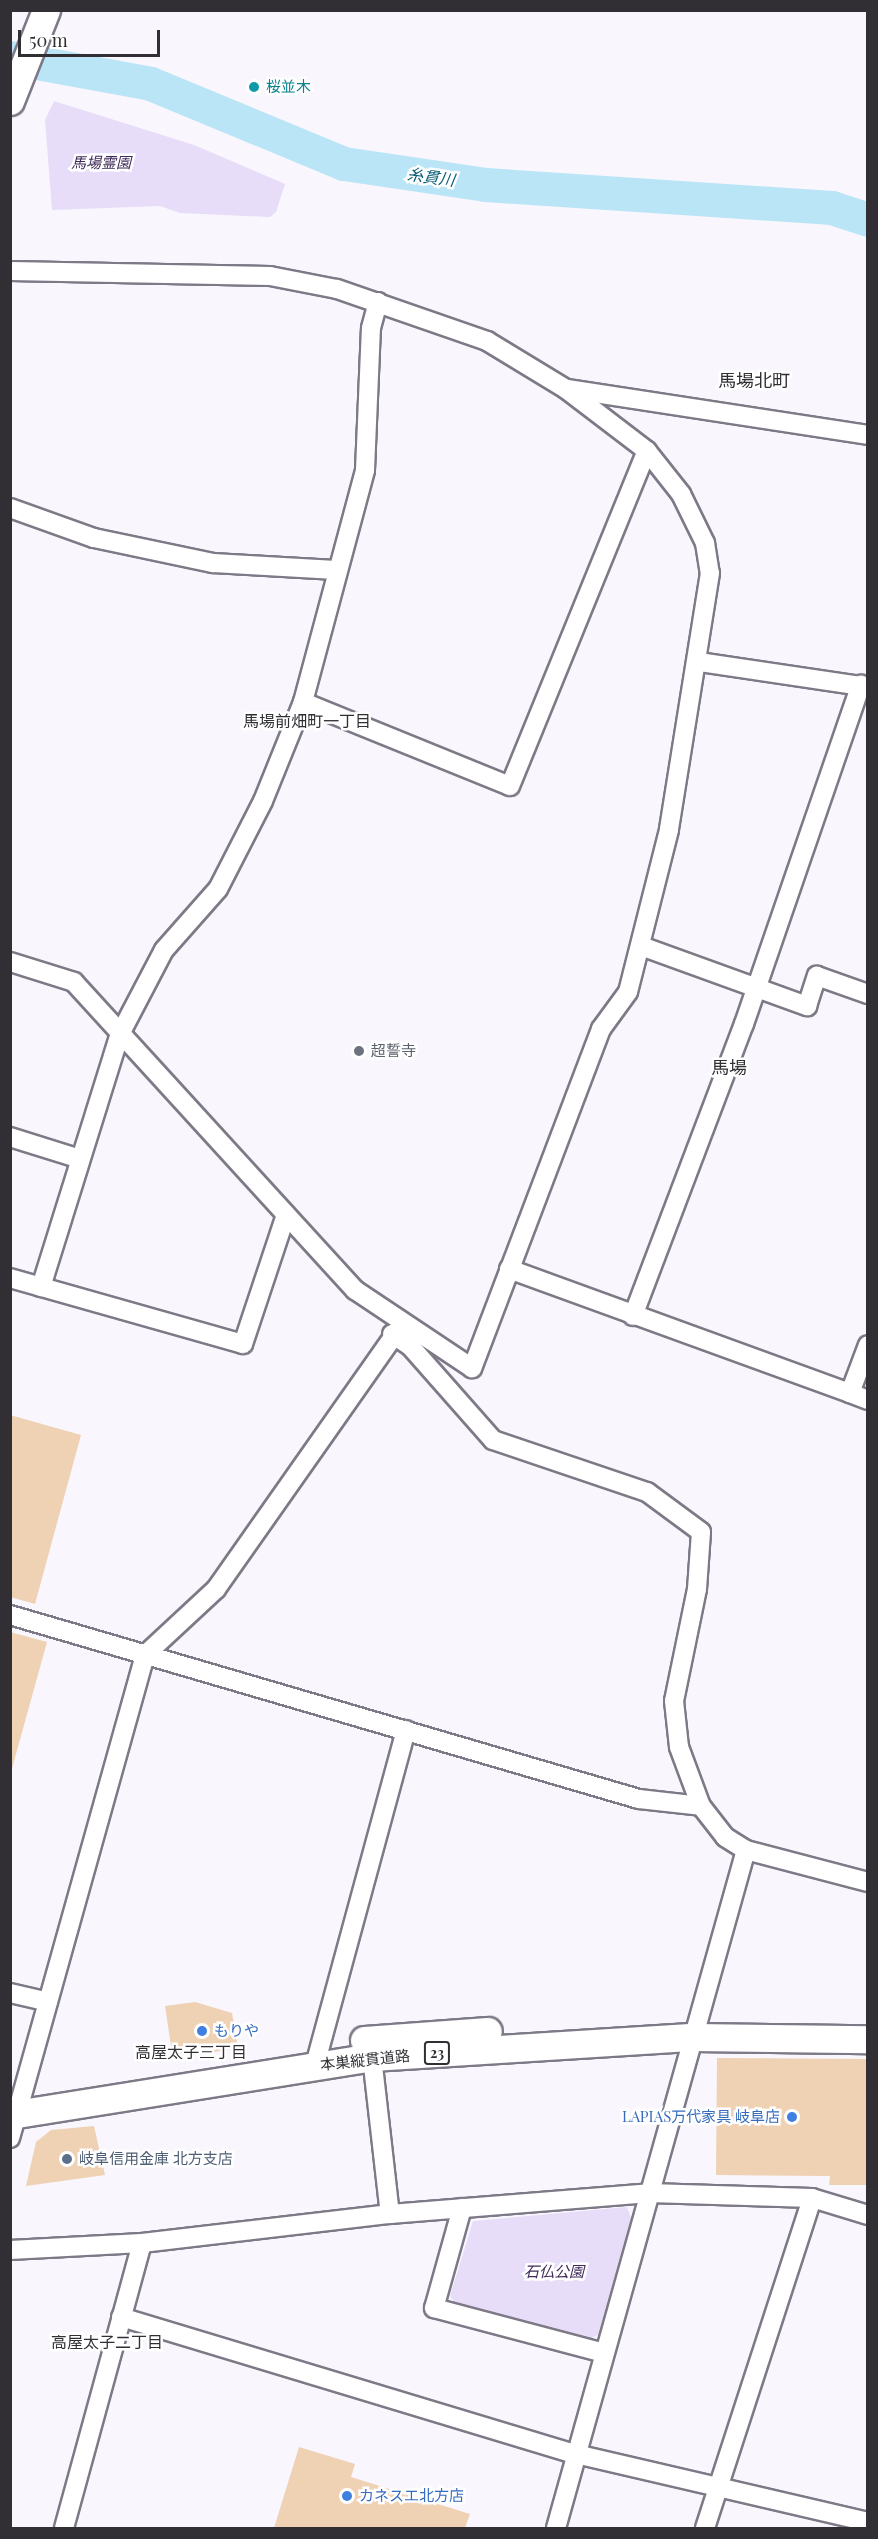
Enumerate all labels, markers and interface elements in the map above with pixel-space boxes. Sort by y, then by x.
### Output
scale bar [21,18,164,56]
text: 50 m [29,28,68,52]
place label: 桜並木 [266,78,311,96]
marker: 桜並木 [247,80,261,94]
park label: 馬場霊園 [71,154,131,172]
water label: 糸貫川 [406,164,456,190]
district label: 馬場北町 [718,369,790,391]
district label: 馬場前畑町一丁目 [243,711,371,731]
place label: 超誓寺 [371,1042,416,1060]
marker: 超誓寺 [352,1044,366,1058]
district label: 馬場 [711,1056,747,1078]
place label: もりや [214,2022,259,2040]
marker: もりや [195,2024,209,2038]
district label: 高屋太子三丁目 [135,2042,247,2062]
road number: 23 [424,2042,450,2064]
street label: 本巣縦貫道路 [319,2046,411,2074]
place label: LAPIAS万代家具 岐阜店 [622,2108,780,2126]
marker: LAPIAS万代家具 岐阜店 [785,2110,799,2124]
place label: 岐阜信用金庫 北方支店 [79,2150,233,2168]
marker: 岐阜信用金庫 北方支店 [60,2152,74,2166]
park label: 石仏公園 [524,2263,584,2281]
district label: 高屋太子二丁目 [51,2332,163,2352]
place label: カネスエ北方店 [359,2487,464,2505]
marker: カネスエ北方店 [340,2489,354,2503]

